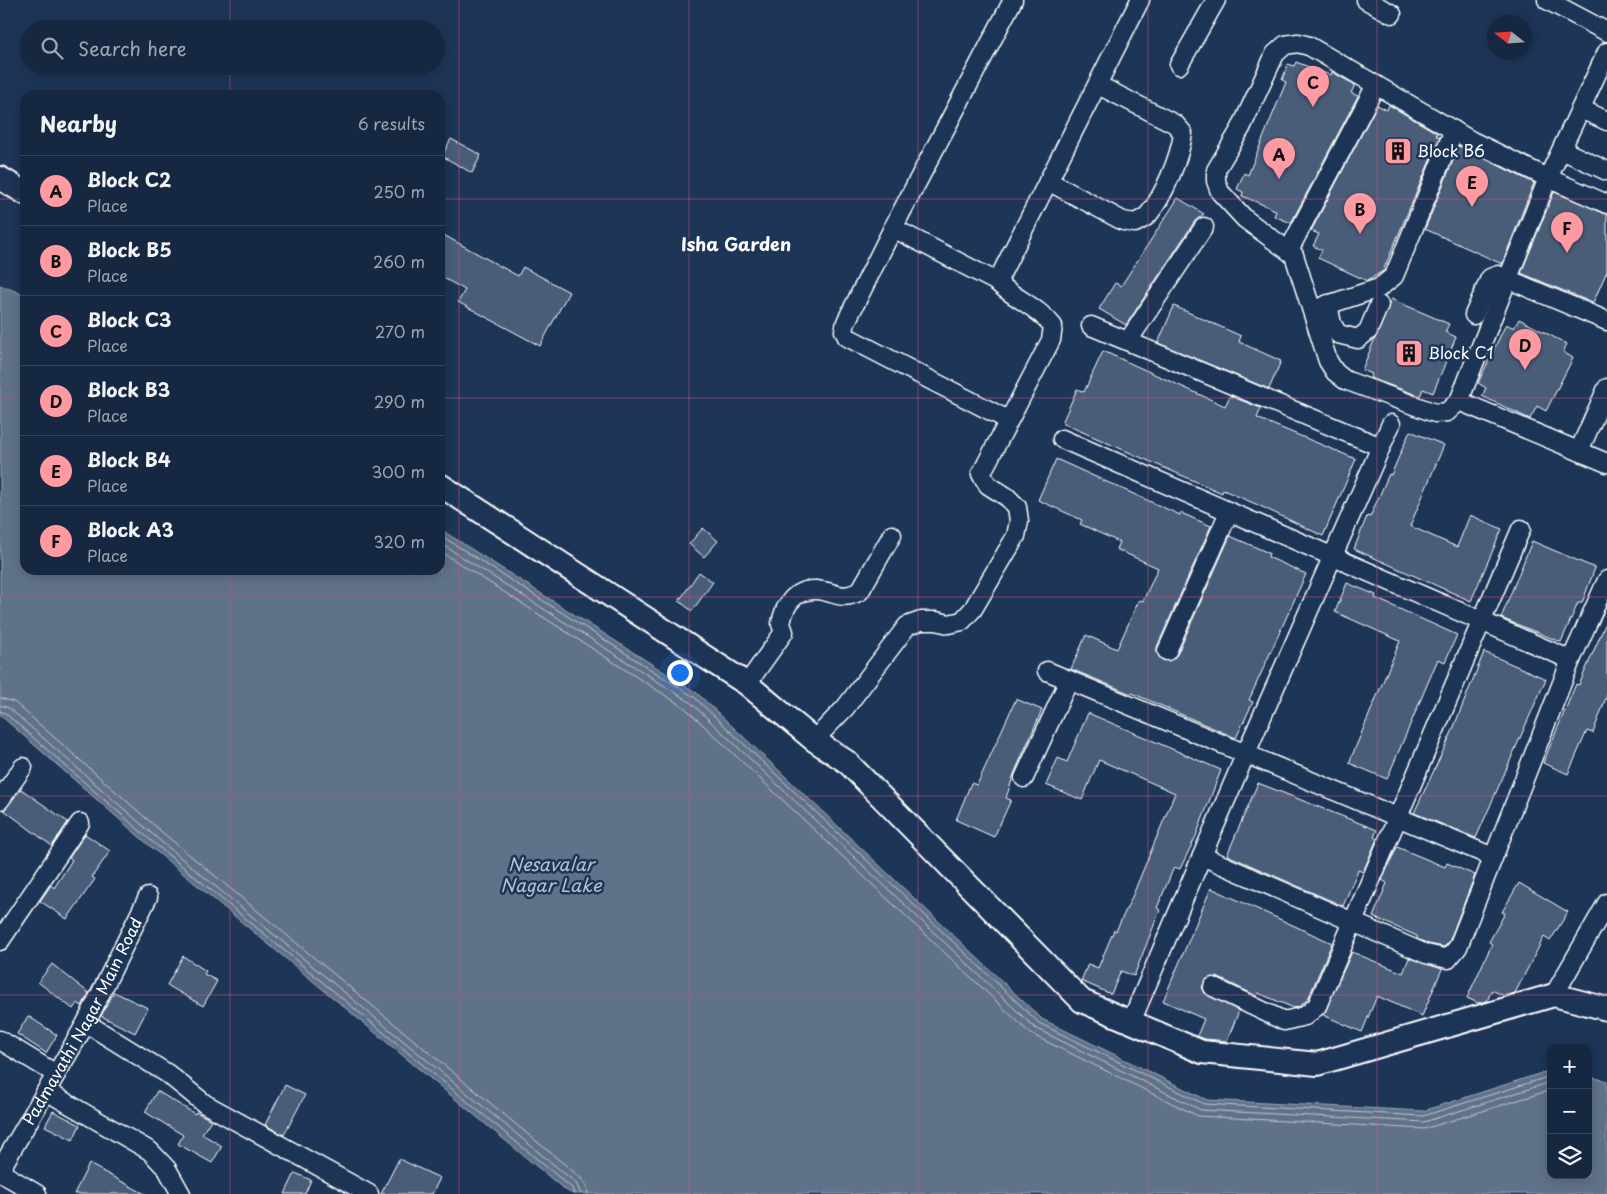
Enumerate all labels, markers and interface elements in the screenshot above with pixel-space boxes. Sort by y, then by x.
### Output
north arrow [1487,15,1532,60]
search box [20,20,445,75]
icon: search [38,34,66,62]
text: Search here [78,34,187,62]
pin: C [1297,66,1329,107]
text: Nearby [40,107,117,139]
text: 6 results [358,111,425,135]
building icon: Block B6 [1383,136,1413,166]
pin: A [1263,138,1295,179]
place label: Block B6 [1417,138,1485,162]
text: Block C2 [87,165,171,193]
pin: E [1456,166,1488,207]
text: A [50,179,62,203]
text: 250 m [374,179,425,203]
text: Place [87,193,128,217]
pin: B [1344,193,1376,234]
pin: F [1551,212,1583,253]
district label: Isha Garden [681,230,791,257]
text: Block B5 [87,235,172,263]
text: B [51,249,61,273]
text: 260 m [373,249,425,273]
text: Place [87,263,128,287]
text: Block C3 [87,305,171,333]
text: C [50,319,62,343]
text: 270 m [375,319,425,343]
pin: D [1509,329,1541,370]
text: Place [87,333,128,357]
building icon: Block C1 [1394,338,1424,368]
place label: Block C1 [1428,340,1494,364]
text: Block B3 [87,375,170,403]
text: D [50,389,62,413]
text: 290 m [374,389,425,413]
text: Place [87,403,128,427]
text: Block B4 [87,445,171,473]
text: E [51,459,61,483]
text: 300 m [371,459,425,483]
text: Place [87,473,128,497]
text: Block A3 [87,515,174,543]
text: F [51,529,61,553]
text: 320 m [374,529,425,553]
text: Place [87,543,128,567]
your location [667,660,693,686]
water label: Nesavalar Nagar Lake [501,850,603,898]
street label: Padmavathi Nagar Main Road [16,913,147,1129]
map controls [1547,1044,1592,1179]
button: + [1547,1044,1592,1089]
button: − [1547,1089,1592,1134]
button: layers [1547,1134,1592,1179]

